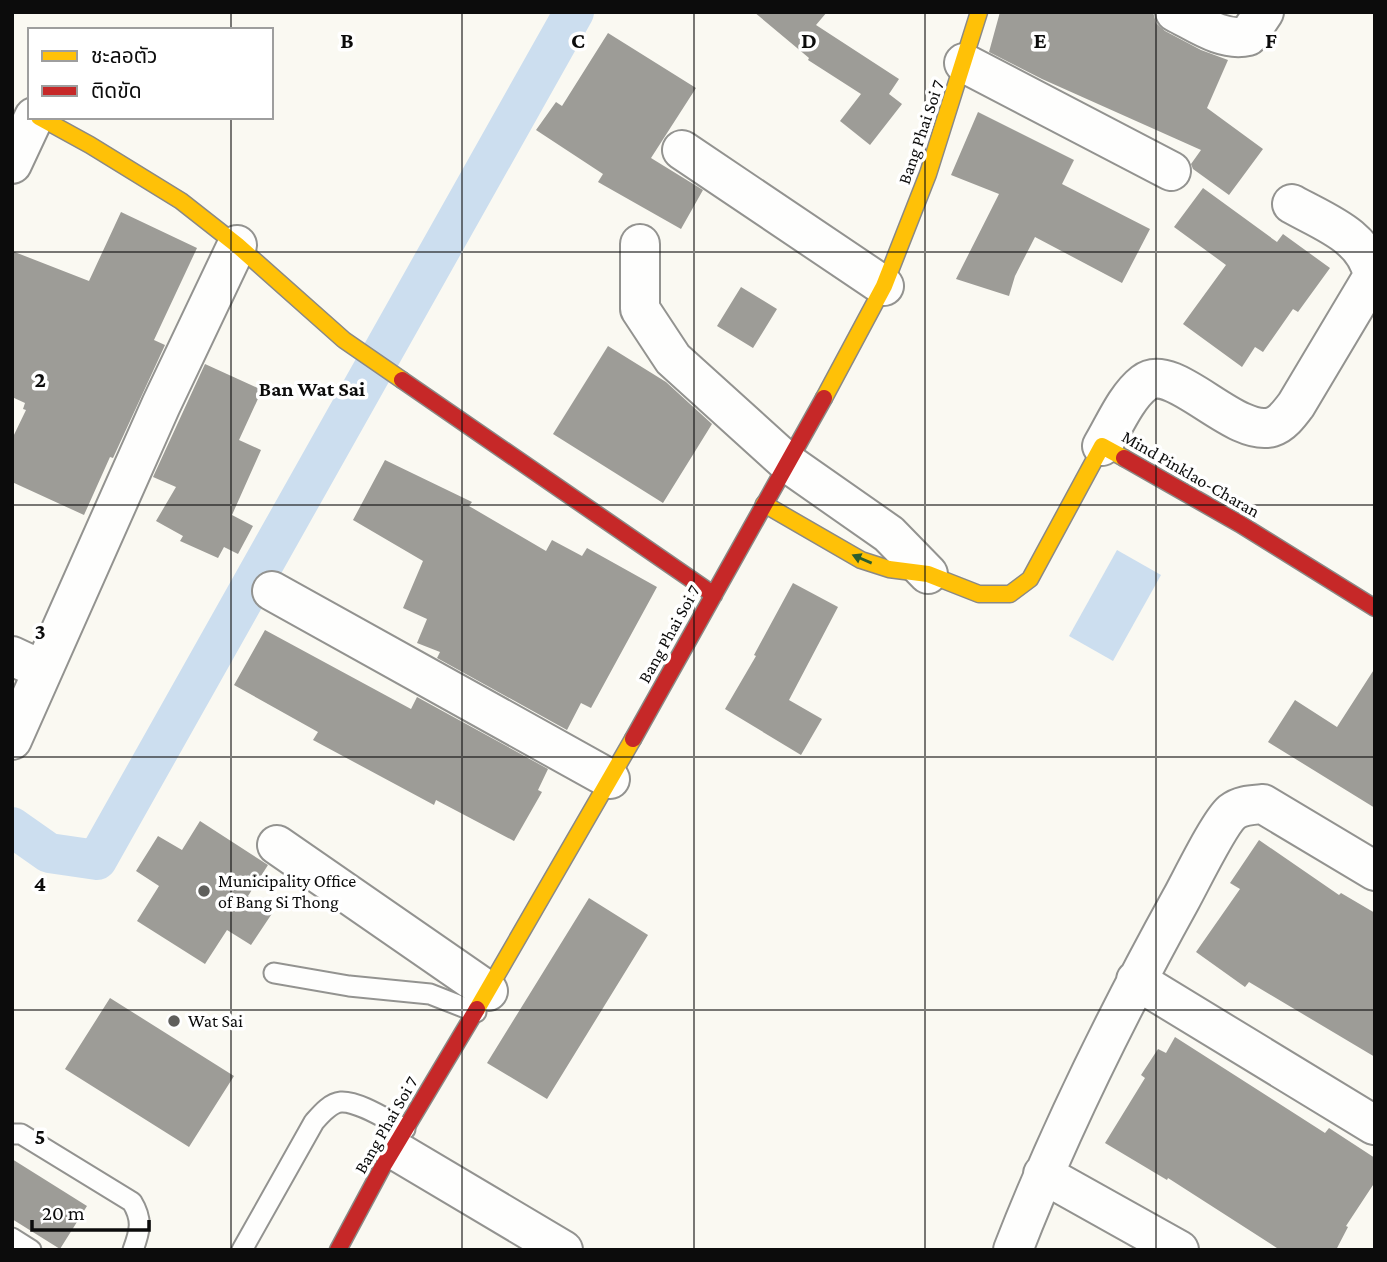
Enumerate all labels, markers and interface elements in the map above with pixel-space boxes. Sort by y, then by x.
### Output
text: B [340,27,354,53]
text: C [571,27,585,53]
text: D [801,27,817,53]
text: E [1033,27,1047,53]
text: F [1265,27,1277,53]
legend [28,28,273,119]
text: ชะลอตัว [91,44,157,68]
street label: Bang Phai Soi 7 [894,77,948,187]
text: ติดขัด [91,79,142,103]
text: 2 [34,366,46,392]
district label: Ban Wat Sai [259,377,365,401]
street label: Mind Pinklao-Charan [1119,426,1264,522]
one-way arrow [852,553,872,565]
street label: Bang Phai Soi 7 [634,582,704,686]
text: 3 [34,618,46,644]
text: 4 [34,870,46,896]
place label: Municipality Office of Bang Si Thong [218,871,356,912]
marker: Municipality Office of Bang Si Thong [196,883,212,899]
place label: Wat Sai [188,1011,243,1031]
marker: Wat Sai [166,1013,182,1029]
street label: Bang Phai Soi 7 [350,1073,422,1177]
text: 5 [34,1123,46,1149]
scale bar [32,1188,149,1232]
text: 20 m [42,1201,85,1225]

